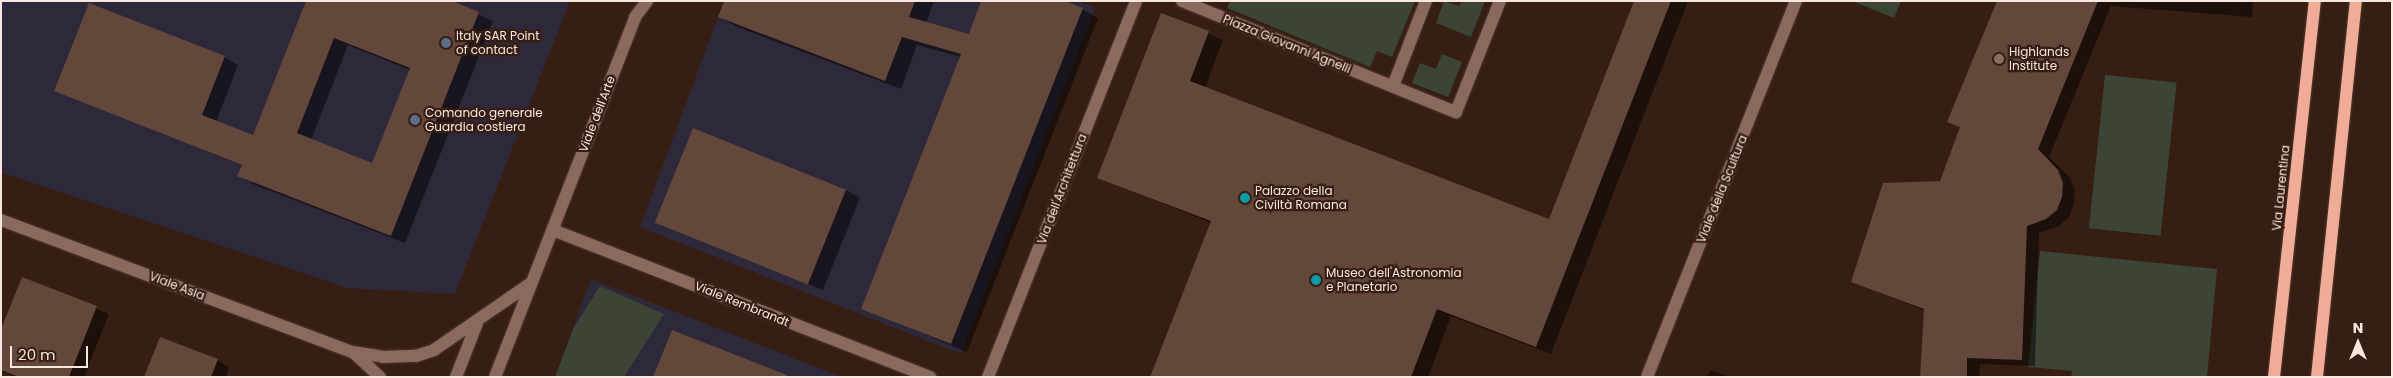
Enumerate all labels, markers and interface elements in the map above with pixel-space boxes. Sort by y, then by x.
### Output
street label: Piazza Giovanni Agnelli [1221,12,1353,76]
place label: Italy SAR Point of contact [456,29,540,57]
marker: Italy SAR Point of contact [440,37,452,49]
place label: Highlands Institute [2009,45,2069,73]
marker: Highlands Institute [1993,53,2005,65]
street label: Viale dell'Arte [576,74,618,154]
place label: Comando generale Guardia costiera [425,106,543,134]
marker: Comando generale Guardia costiera [409,114,421,126]
street label: Via dell'Architettura [1034,132,1090,246]
street label: Viale della Scultura [1694,133,1750,245]
street label: Via Laurentina [2269,144,2293,232]
place label: Palazzo della Civiltà Romana [1255,184,1347,212]
marker: Palazzo della Civiltà Romana [1239,192,1251,204]
place label: Museo dell'Astronomia e Planetario [1326,266,1462,294]
street label: Viale Asia [147,269,207,303]
marker: Museo dell'Astronomia e Planetario [1310,274,1322,286]
street label: Viale Rembrandt [693,278,791,330]
north arrow [2333,318,2383,368]
text: N [2353,318,2363,338]
scale bar [12,336,90,368]
text: 20 m [18,344,56,365]

